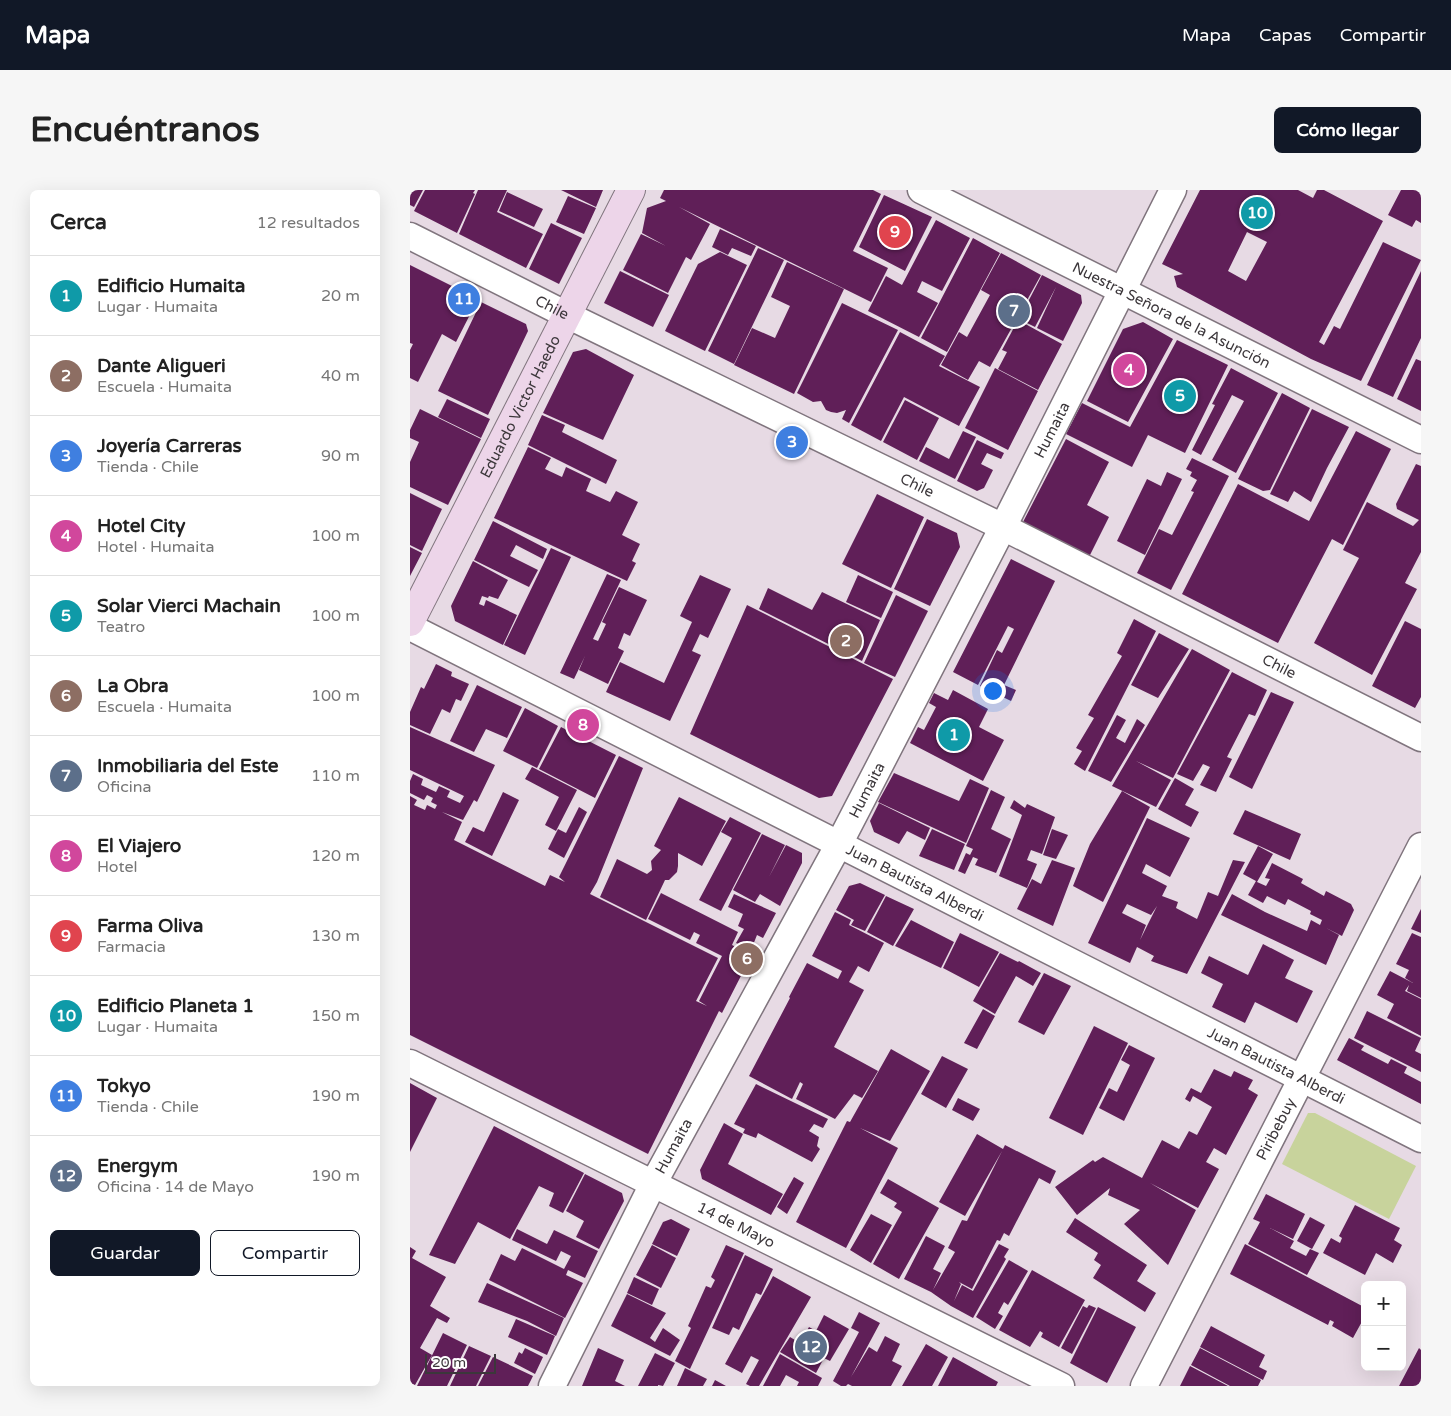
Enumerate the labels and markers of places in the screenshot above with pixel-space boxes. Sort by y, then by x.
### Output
pin: 10 [1241,194,1273,232]
pin: 9 [879,213,911,251]
pin: 11 [448,280,480,318]
pin: 7 [998,292,1030,330]
pin: 4 [1113,351,1145,389]
pin: 5 [1164,377,1196,415]
pin: 3 [776,423,808,461]
pin: 2 [830,622,862,660]
pin: 8 [567,706,599,744]
pin: 1 [938,716,970,754]
pin: 6 [731,940,763,978]
pin: 12 [795,1328,827,1366]

